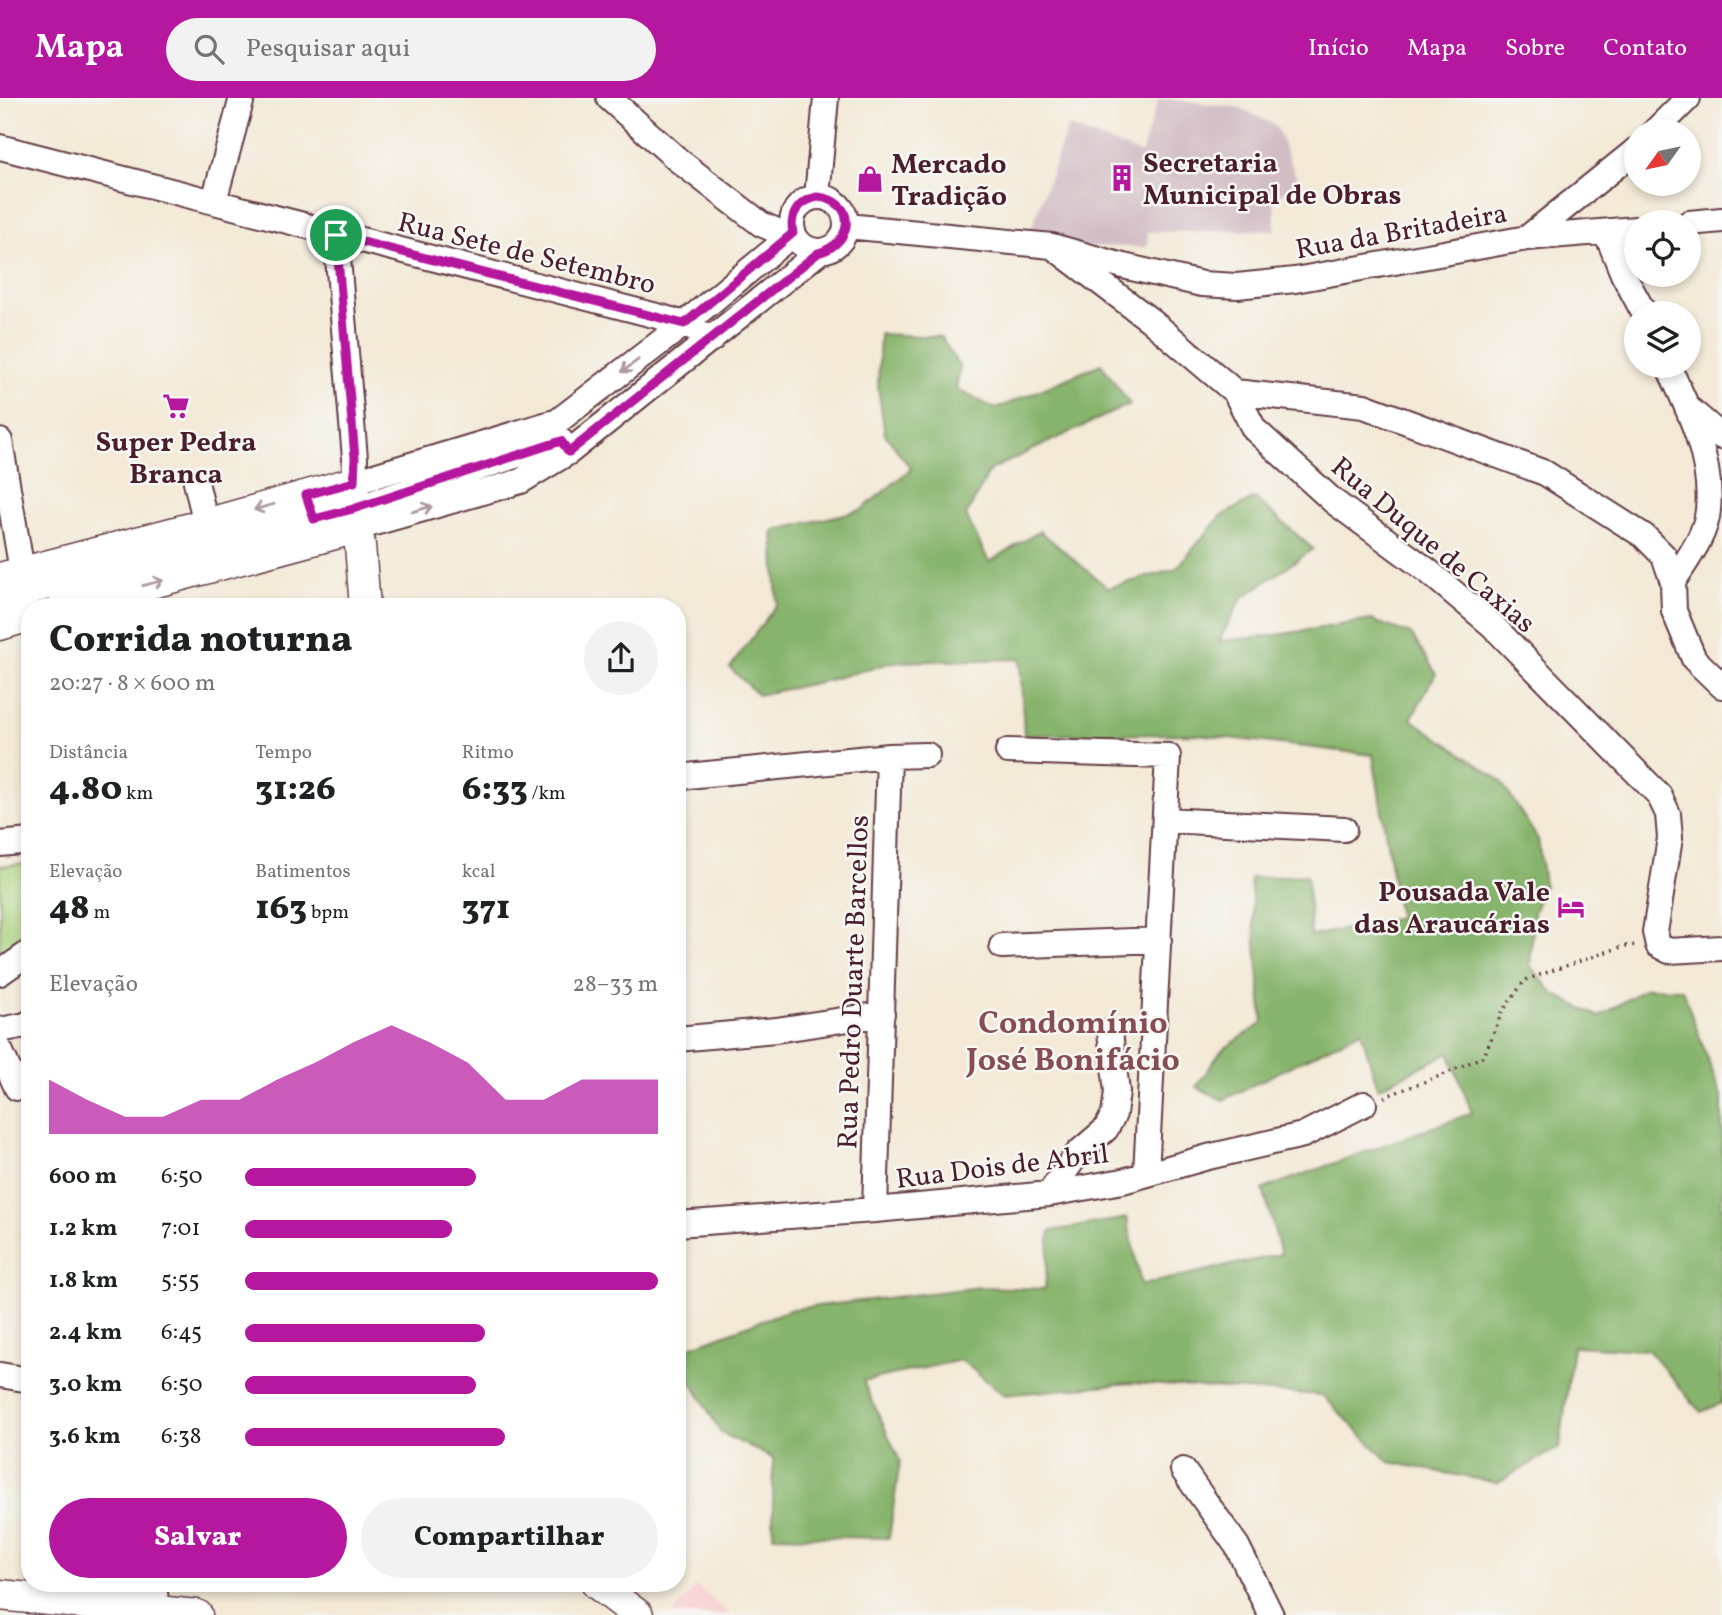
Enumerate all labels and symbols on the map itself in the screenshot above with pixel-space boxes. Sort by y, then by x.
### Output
north arrow [1624,119,1701,196]
place label: Secretaria Municipal de Obras [1143,145,1402,216]
place label: Mercado Tradição [891,146,1007,217]
building icon: Secretaria Municipal de Obras [1107,163,1137,193]
shop icon: Mercado Tradição [855,164,885,194]
street label: Rua da Britadeira [1292,195,1510,270]
street label: Rua Sete de Setembro [393,204,659,305]
pin [306,205,366,265]
one-way arrow [622,358,640,373]
supermarket icon: Super Pedra Branca [161,391,191,421]
place label: Super Pedra Branca [96,424,256,495]
street label: Rua Duque de Caxias [1322,449,1543,643]
one-way arrow [253,502,275,515]
one-way arrow [411,502,433,515]
one-way arrow [141,576,164,589]
street label: Rua Pedro Duarte Barcellos [829,814,880,1150]
place label: Pousada Vale das Araucárias [1354,874,1550,945]
hotel icon: Pousada Vale das Araucárias [1556,892,1586,922]
district label: Condomínio José Bonifácio [965,1003,1180,1084]
street label: Rua Dois de Abril [894,1135,1111,1200]

